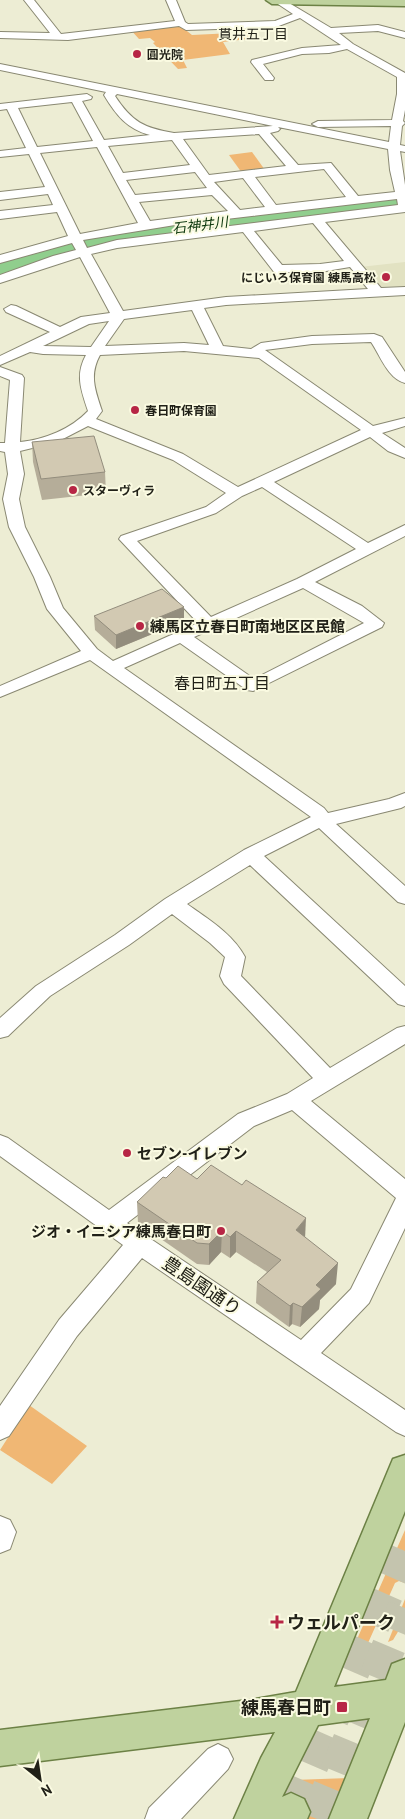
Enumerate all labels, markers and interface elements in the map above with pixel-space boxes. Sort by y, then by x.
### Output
district label: 貫井五丁目 [218,25,288,43]
place label: 圓光院 [147,47,183,62]
marker: 圓光院 [131,48,143,60]
water label: 石神井川 [171,212,231,237]
place label: にじいろ保育園 練馬高松 [241,270,376,285]
marker: にじいろ保育園 練馬高松 [380,271,392,283]
place label: 春日町保育園 [145,403,217,418]
marker: 春日町保育園 [129,404,141,416]
place label: スターヴィラ [83,483,155,498]
marker: スターヴィラ [67,484,79,496]
place label: 練馬区立春日町南地区区民館 [150,617,345,636]
marker: 練馬区立春日町南地区区民館 [134,620,146,632]
district label: 春日町五丁目 [174,673,270,693]
place label: セブン-イレブン [137,1144,247,1163]
marker: セブン-イレブン [121,1147,133,1159]
place label: ジオ・イニシア練馬春日町 [31,1222,211,1241]
marker: ジオ・イニシア練馬春日町 [215,1225,227,1237]
street label: 豊島園通り [158,1251,246,1321]
place label: ウェルパーク [287,1611,395,1634]
marker: ウェルパーク [271,1616,283,1628]
place label: 練馬春日町 [241,1696,331,1719]
marker: 練馬春日町 [335,1700,349,1714]
north arrow [15,1754,65,1804]
text: N [38,1780,55,1800]

